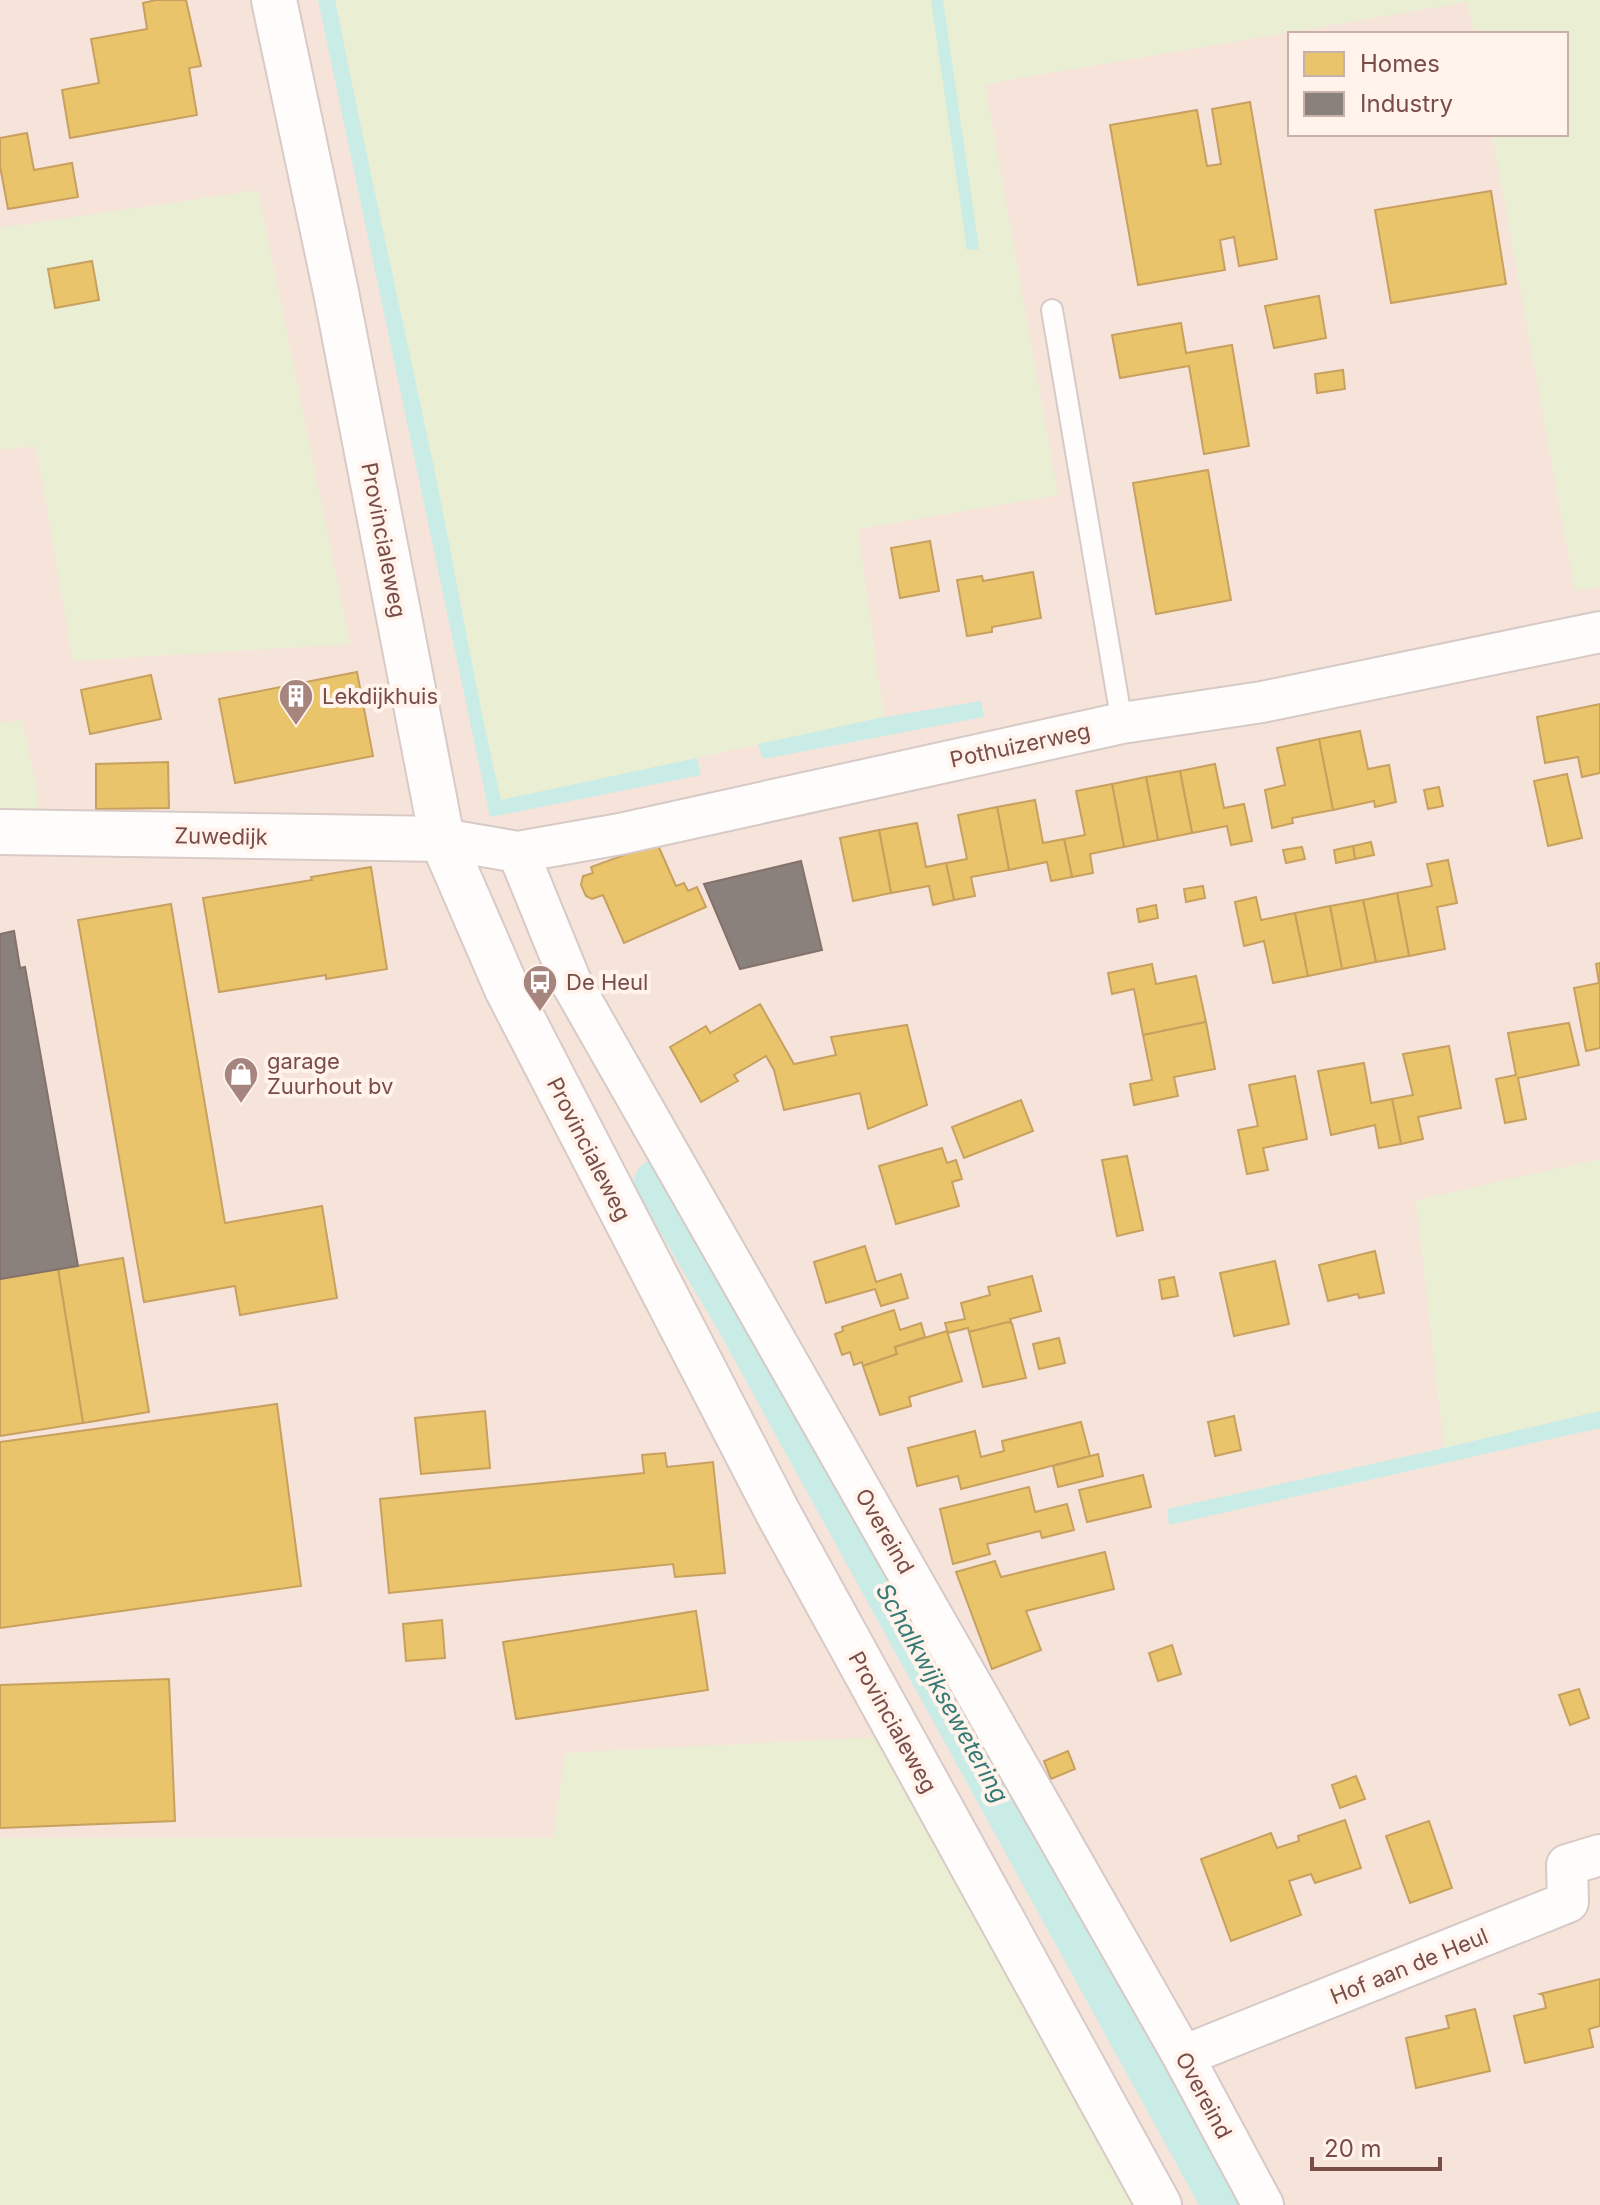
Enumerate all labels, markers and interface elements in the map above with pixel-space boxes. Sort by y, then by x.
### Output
legend [1288,32,1568,136]
text: Homes [1360,49,1440,78]
text: Industry [1360,89,1453,118]
street label: Provincialeweg [356,460,412,620]
building icon: Lekdijkhuis [277,677,315,727]
place label: Lekdijkhuis [322,683,438,709]
street label: Pothuizerweg [947,717,1093,773]
street label: Zuwedijk [174,822,268,850]
bus stop icon: De Heul [521,963,559,1013]
place label: De Heul [566,969,648,995]
place label: garage Zuurhout bv [267,1048,393,1099]
shop icon: garage Zuurhout bv [222,1055,260,1105]
street label: Provincialeweg [542,1073,636,1225]
street label: Overeind [850,1484,920,1578]
water label: Schalkwijksewetering [870,1578,1015,1807]
street label: Provincialeweg [843,1647,943,1797]
street label: Hof aan de Heul [1326,1923,1492,2009]
street label: Overeind [1170,2047,1238,2143]
scale bar [1312,2121,1440,2171]
text: 20 m [1324,2134,1382,2163]

